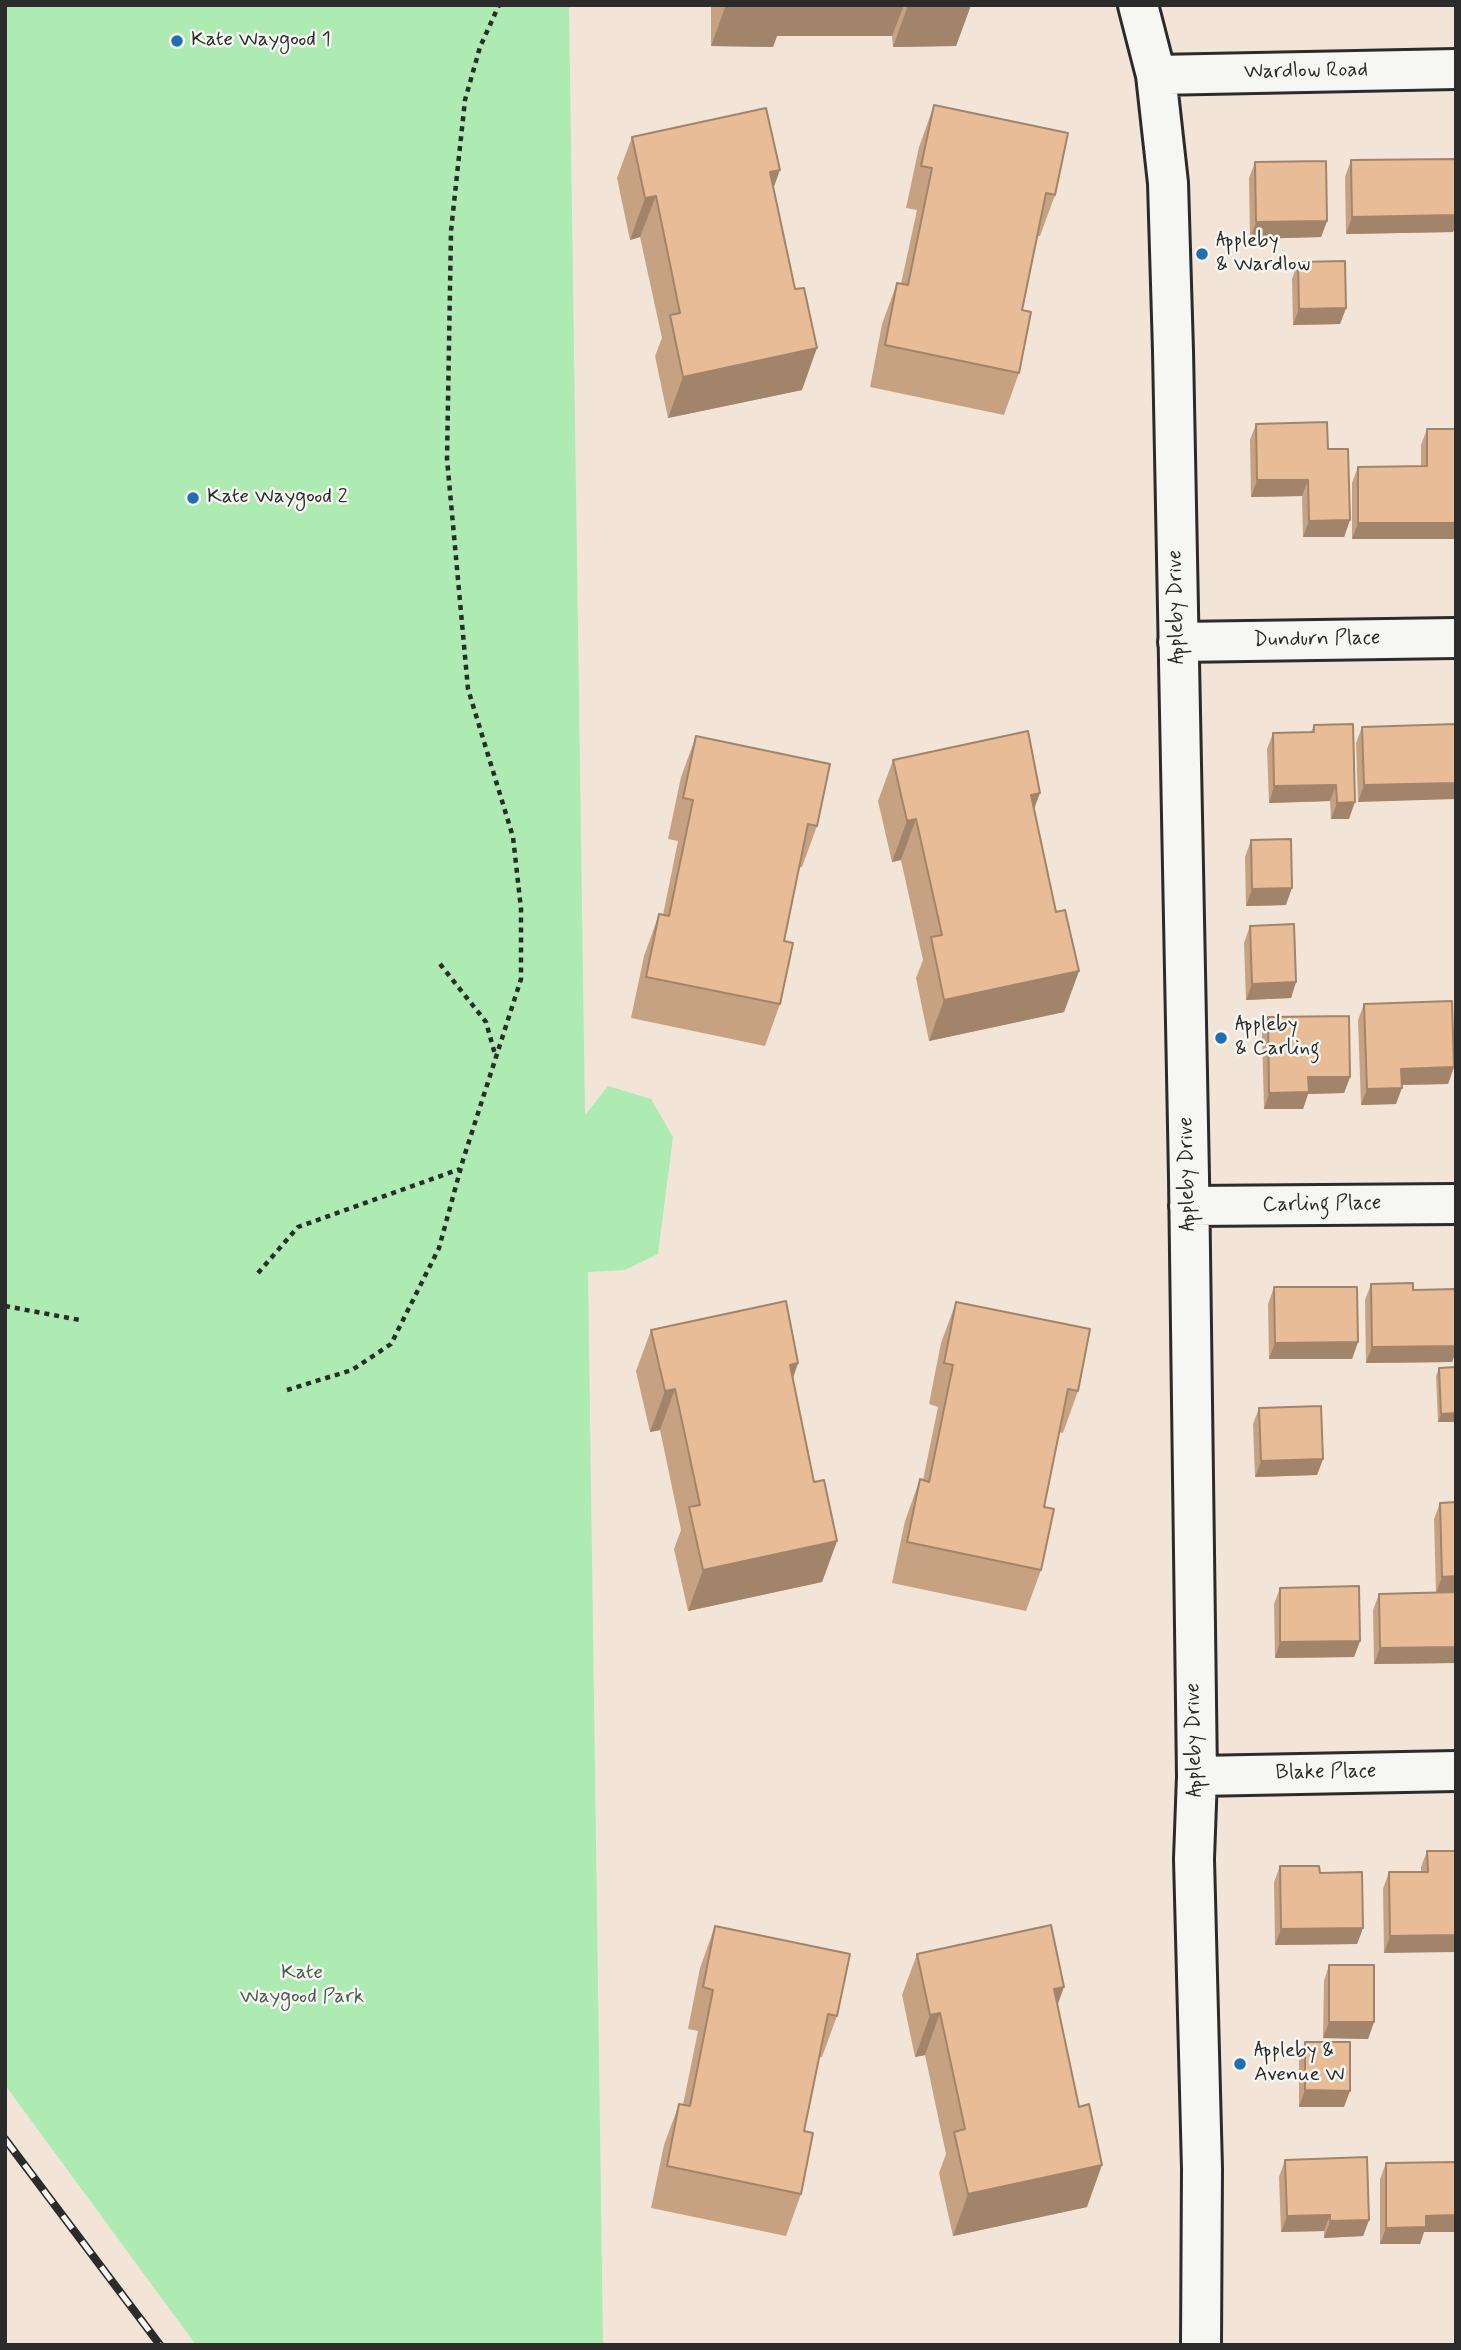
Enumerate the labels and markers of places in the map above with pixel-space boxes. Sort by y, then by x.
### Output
place label: Kate Waygood 1 [191,28,331,54]
marker: Kate Waygood 1 [169,33,185,49]
place label: Appleby & Wardlow [1216,229,1310,279]
marker: Appleby & Wardlow [1194,246,1210,262]
place label: Kate Waygood 2 [207,485,348,511]
marker: Kate Waygood 2 [185,490,201,506]
place label: Appleby & Carling [1235,1013,1320,1063]
marker: Appleby & Carling [1213,1030,1229,1046]
place label: Appleby & Avenue W [1254,2039,1345,2089]
marker: Appleby & Avenue W [1232,2056,1248,2072]

